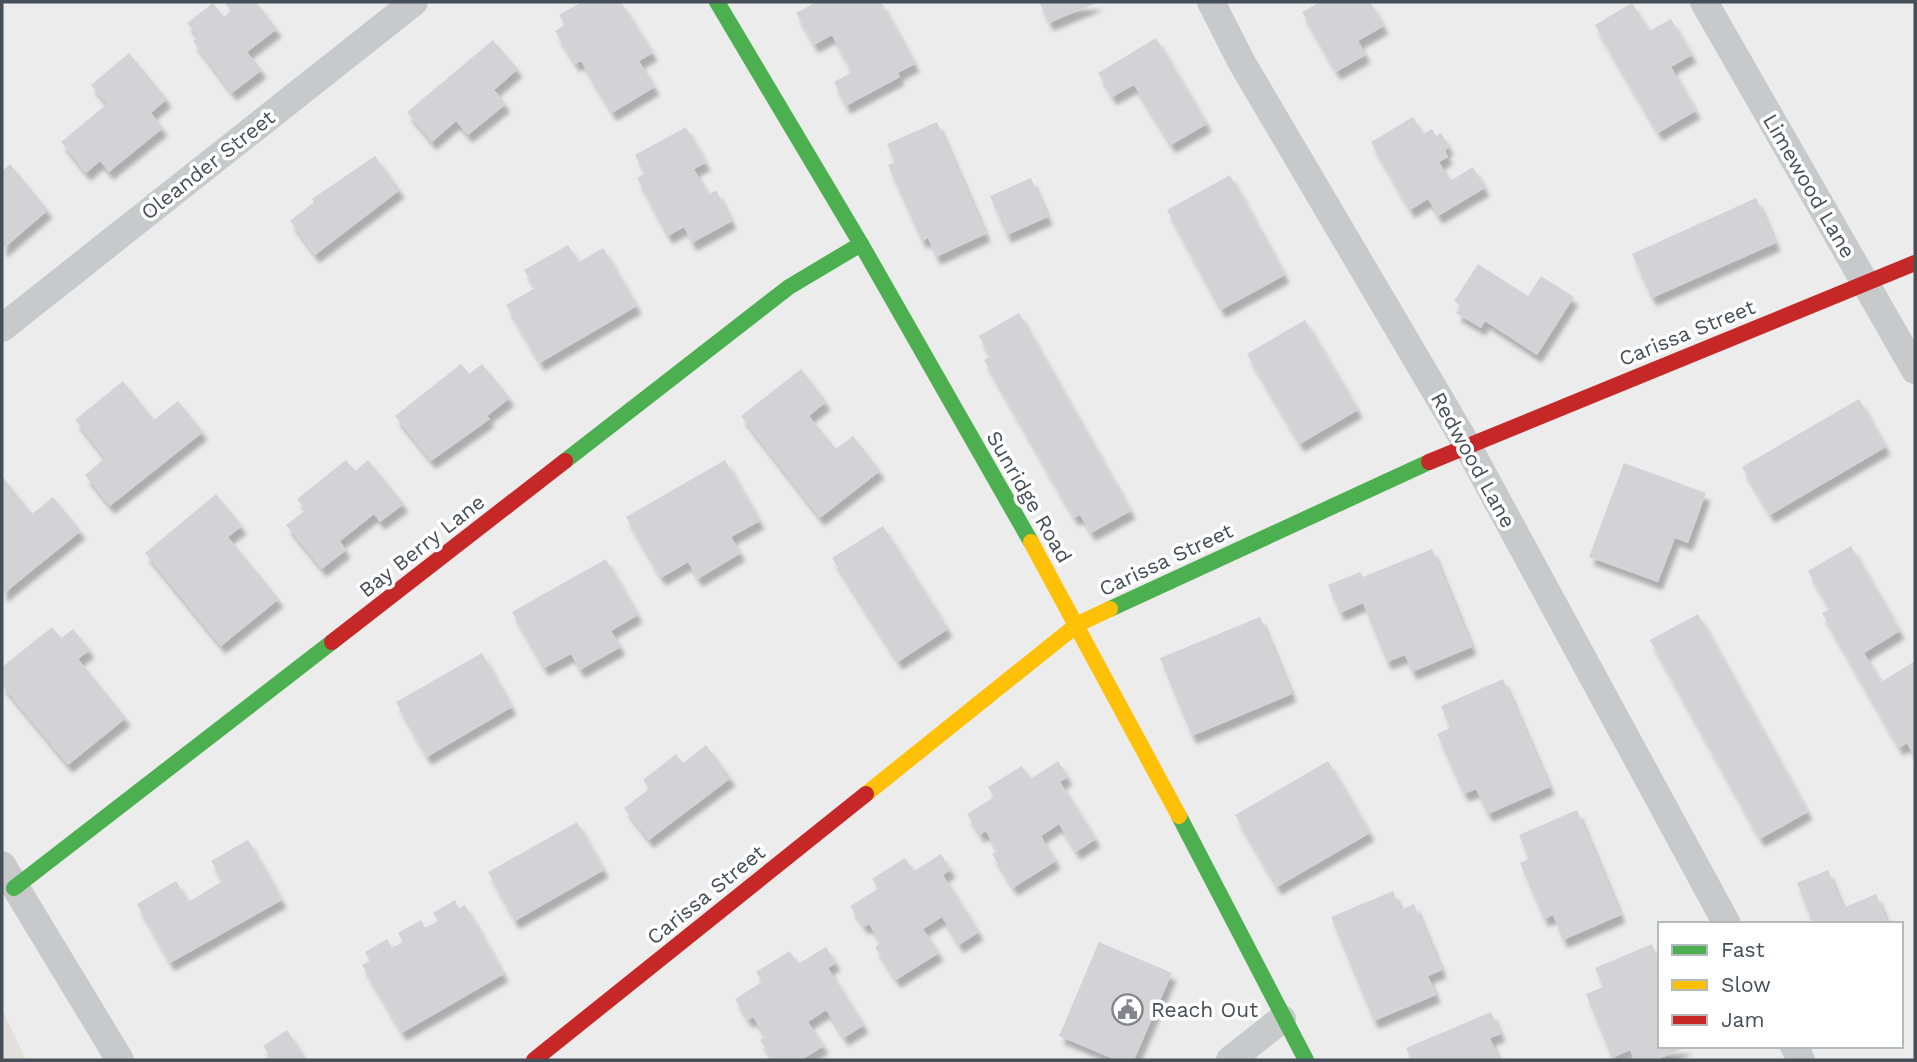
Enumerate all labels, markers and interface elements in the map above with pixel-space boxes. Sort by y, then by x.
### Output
street label: Oleander Street [136,104,280,225]
street label: Limewood Lane [1758,109,1861,262]
street label: Carissa Street [1615,294,1759,371]
street label: Redwood Lane [1426,388,1521,532]
street label: Sunridge Road [982,426,1077,567]
street label: Bay Berry Lane [354,489,489,602]
street label: Carissa Street [1095,518,1237,601]
street label: Carissa Street [642,839,770,950]
legend [1658,922,1903,1048]
text: Fast [1721,937,1765,962]
text: Slow [1721,972,1771,997]
public building icon: Reach Out [1111,993,1145,1027]
place label: Reach Out [1151,997,1258,1022]
text: Jam [1721,1007,1764,1032]

